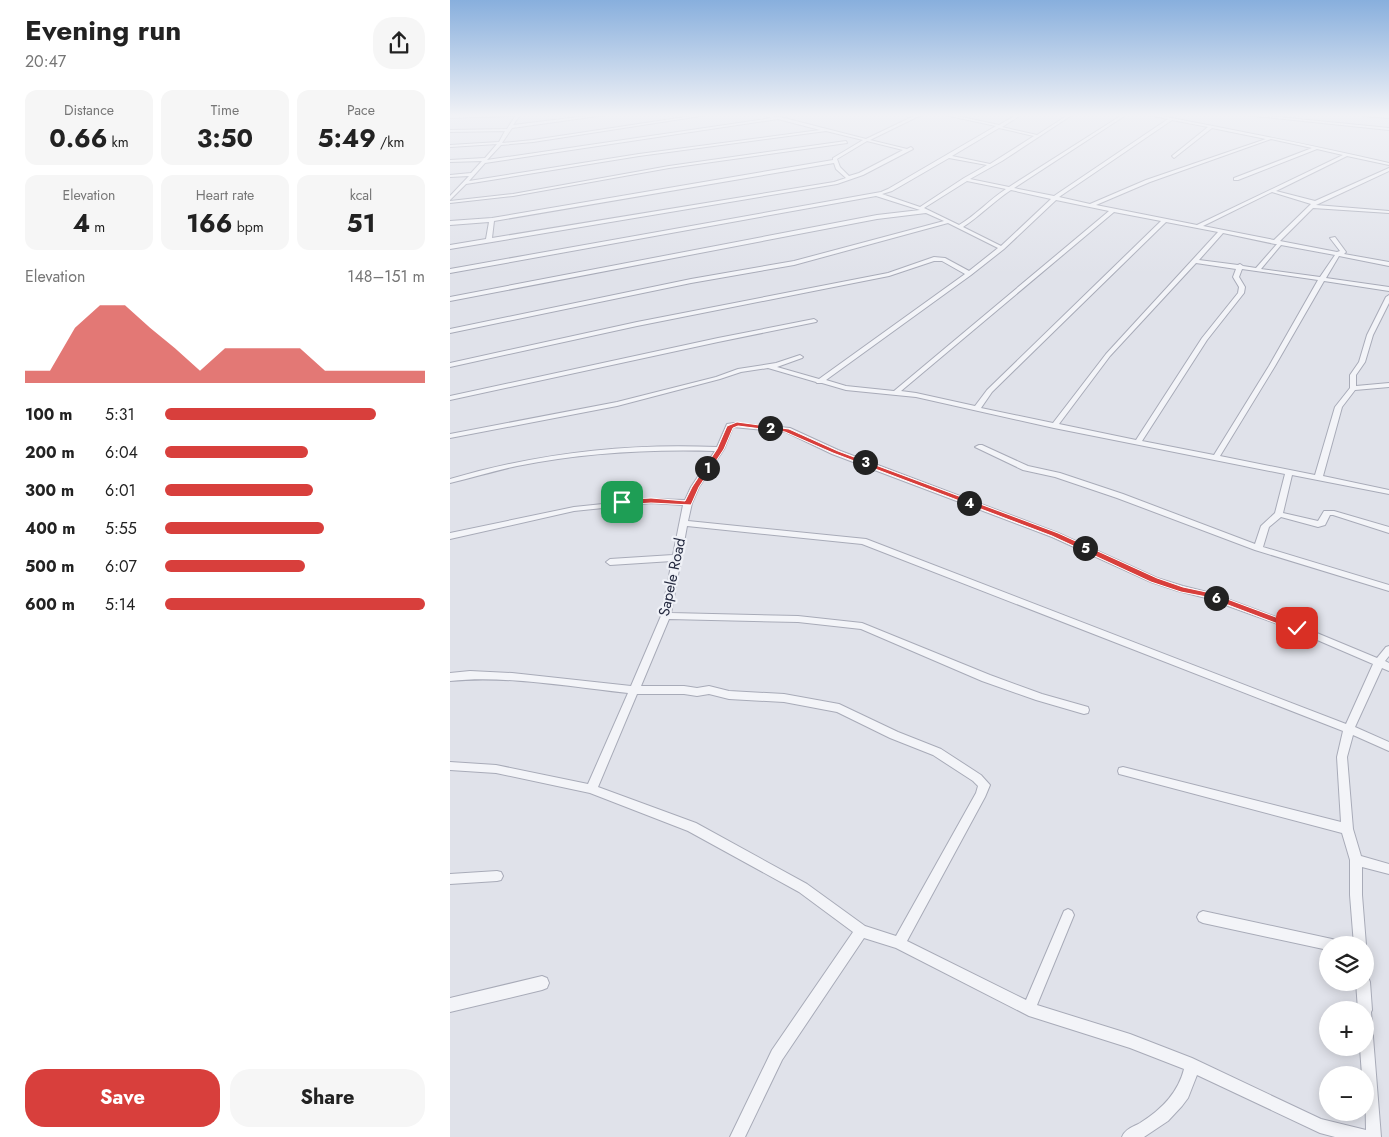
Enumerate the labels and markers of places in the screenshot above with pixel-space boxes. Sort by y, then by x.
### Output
pin: 2 [758,416,782,440]
pin: 3 [852,450,878,474]
pin: 1 [694,456,720,480]
pin [601,481,643,523]
pin: 4 [956,490,982,516]
pin: 5 [1072,536,1098,560]
pin: 6 [1204,586,1228,610]
pin [1276,607,1318,649]

